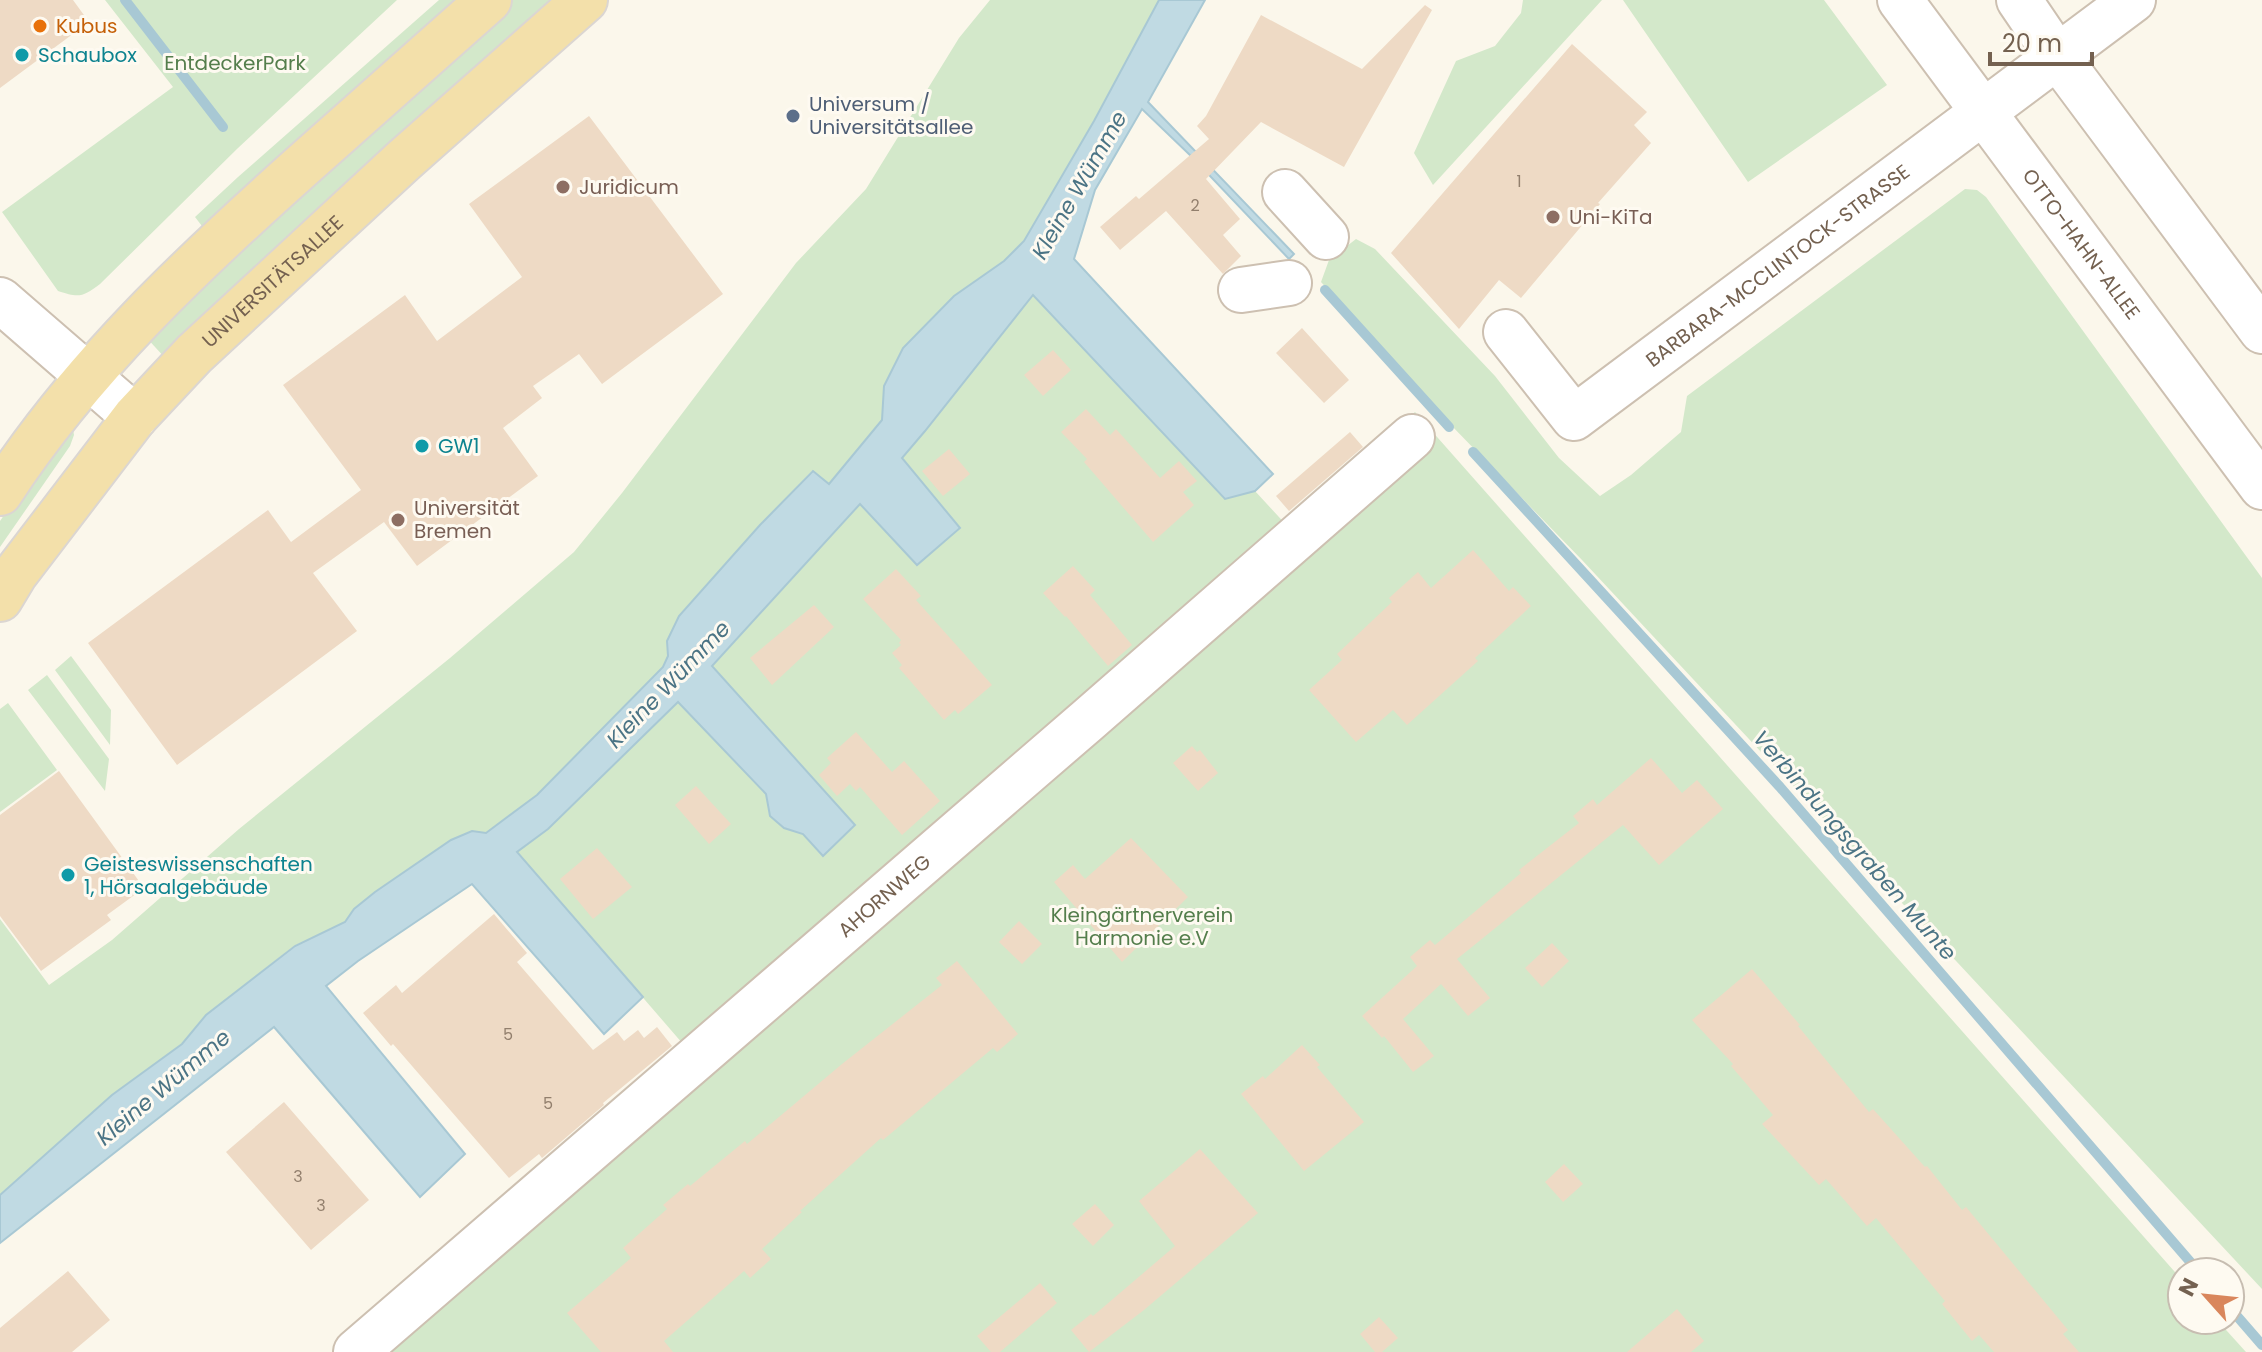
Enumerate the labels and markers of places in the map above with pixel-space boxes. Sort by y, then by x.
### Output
place label: Kubus [56,12,118,40]
marker: Kubus [31,17,49,35]
place label: Schaubox [38,41,137,69]
marker: Schaubox [13,46,31,64]
place label: Universum / Universitätsallee [809,90,973,141]
marker: Universum / Universitätsallee [784,107,802,125]
place label: Juridicum [579,173,679,201]
marker: Juridicum [554,178,572,196]
place label: Uni-KiTa [1569,203,1652,231]
marker: Uni-KiTa [1544,208,1562,226]
place label: GW1 [438,432,479,460]
marker: GW1 [413,437,431,455]
place label: Universität Bremen [414,494,520,545]
marker: Universität Bremen [389,511,407,529]
place label: Geisteswissenschaften 1, Hörsaalgebäude [84,850,313,901]
marker: Geisteswissenschaften 1, Hörsaalgebäude [59,866,77,884]

